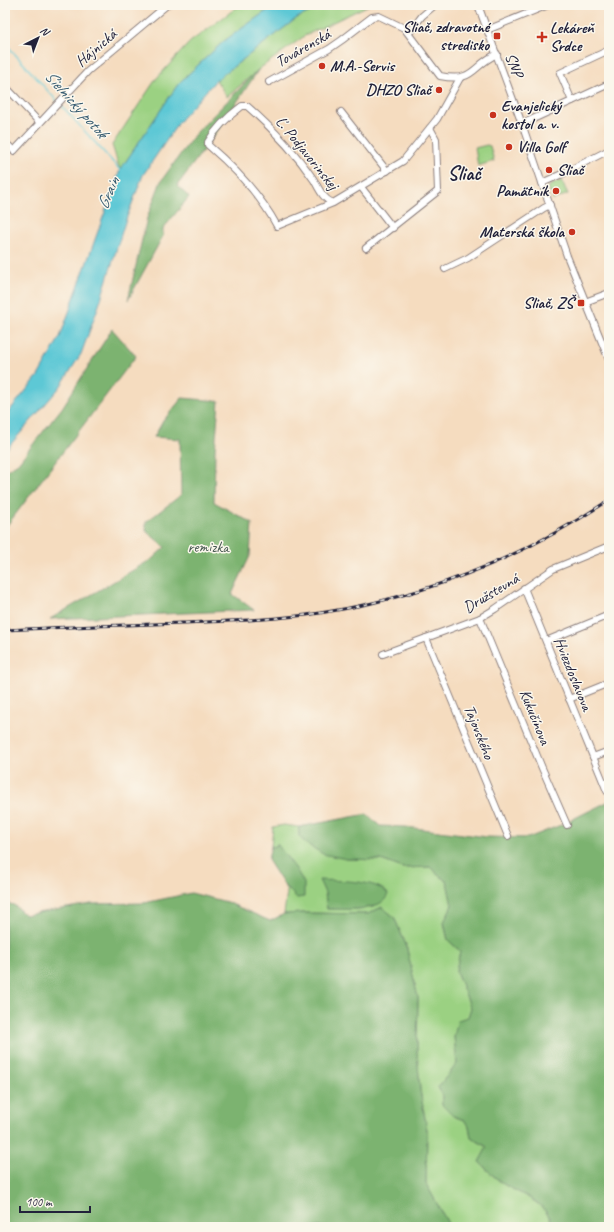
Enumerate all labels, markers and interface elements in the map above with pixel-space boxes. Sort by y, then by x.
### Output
place label: Sliač, zdravotné stredisko [403,17,492,55]
north arrow [18,18,58,58]
place label: Lekáreň Srdce [550,18,595,56]
text: N [37,23,54,40]
street label: Hájnická [71,23,122,71]
street label: Továrenská [272,23,336,72]
marker: Sliač, zdravotné stredisko [492,31,502,41]
marker: Lekáreň Srdce [537,32,547,42]
street label: SNP [500,50,529,82]
place label: M.A.-Servis [330,56,396,76]
marker: M.A.-Servis [317,61,327,71]
water label: Sielnický potok [40,66,114,145]
place label: DHZO Sliač [366,80,433,100]
marker: DHZO Sliač [434,85,444,95]
place label: Evanjelický kostol a. v. [501,96,563,134]
marker: Evanjelický kostol a. v. [488,110,498,120]
street label: Ľ. Podjavorinskej [271,112,345,196]
place label: Villa Golf [517,137,570,157]
marker: Villa Golf [504,142,514,152]
place label: Sliač [557,160,586,180]
district label: Sliač [447,161,483,186]
marker: Sliač [544,165,554,175]
water label: Grain [92,173,125,212]
place label: Pamätník [496,181,550,201]
marker: Pamätník [551,186,561,196]
place label: Materská škola [480,222,565,242]
marker: Materská škola [567,227,577,237]
place label: Sliač, ZŠ [523,293,577,313]
marker: Sliač, ZŠ [576,298,586,308]
park label: remizka [187,537,230,557]
street label: Družstevná [459,568,524,617]
street label: Hviezdoslavova [549,634,597,715]
street label: Kukučínova [515,686,556,749]
street label: Tajovského [459,702,499,763]
scale bar [20,1188,90,1214]
text: 100 m [26,1194,53,1210]

